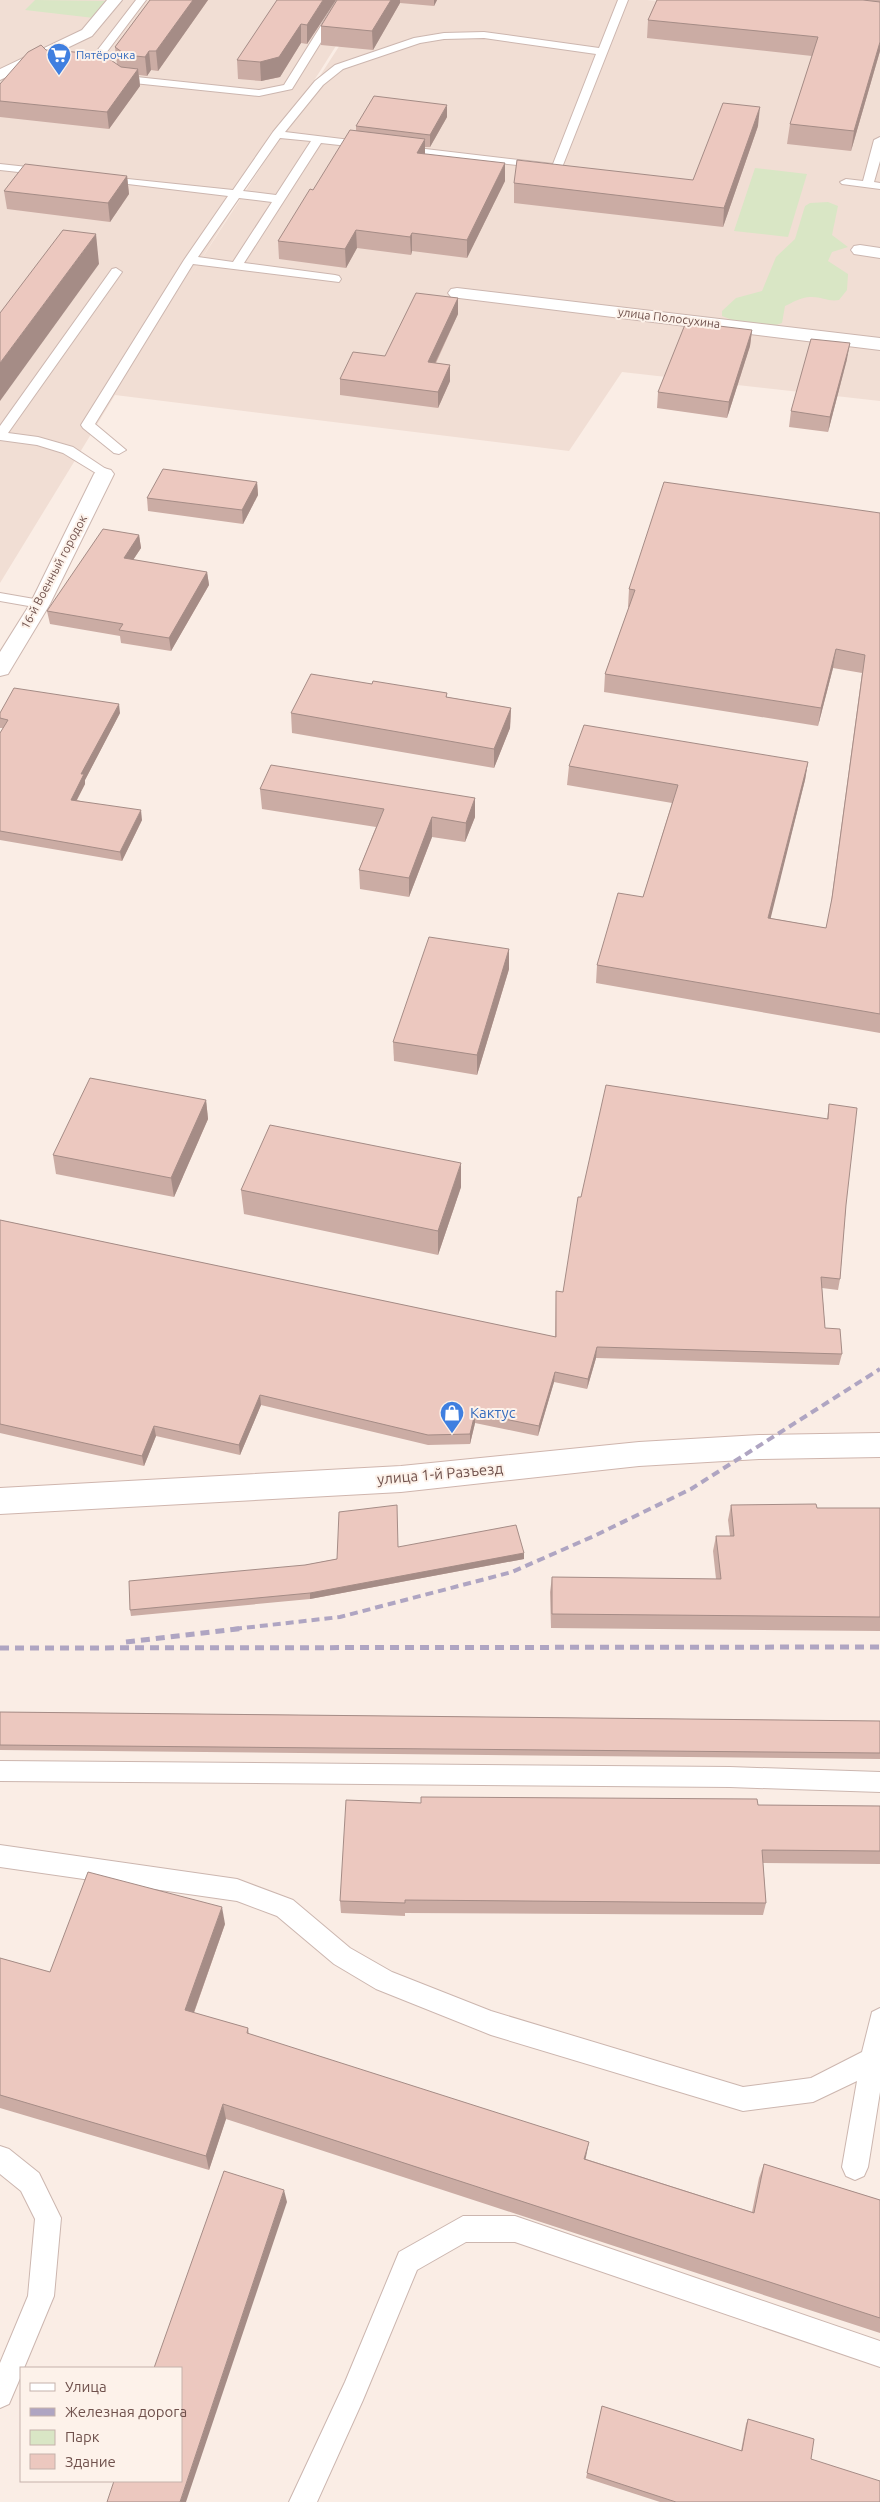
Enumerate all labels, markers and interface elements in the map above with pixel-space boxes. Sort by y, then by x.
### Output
supermarket icon: Пятёрочка [46,42,72,76]
place label: Пятёрочка [76,48,135,61]
street label: улица Полосухина [617,305,721,330]
street label: 16-й Военный городок [18,513,89,631]
shop icon: Кактус [439,1400,465,1434]
place label: Кактус [470,1404,516,1421]
street label: улица 1-й Разъезд [376,1460,504,1487]
legend [20,2367,182,2482]
text: Улица [65,2378,107,2395]
text: Железная дорога [65,2403,187,2420]
text: Парк [65,2428,100,2445]
text: Здание [65,2453,116,2470]

